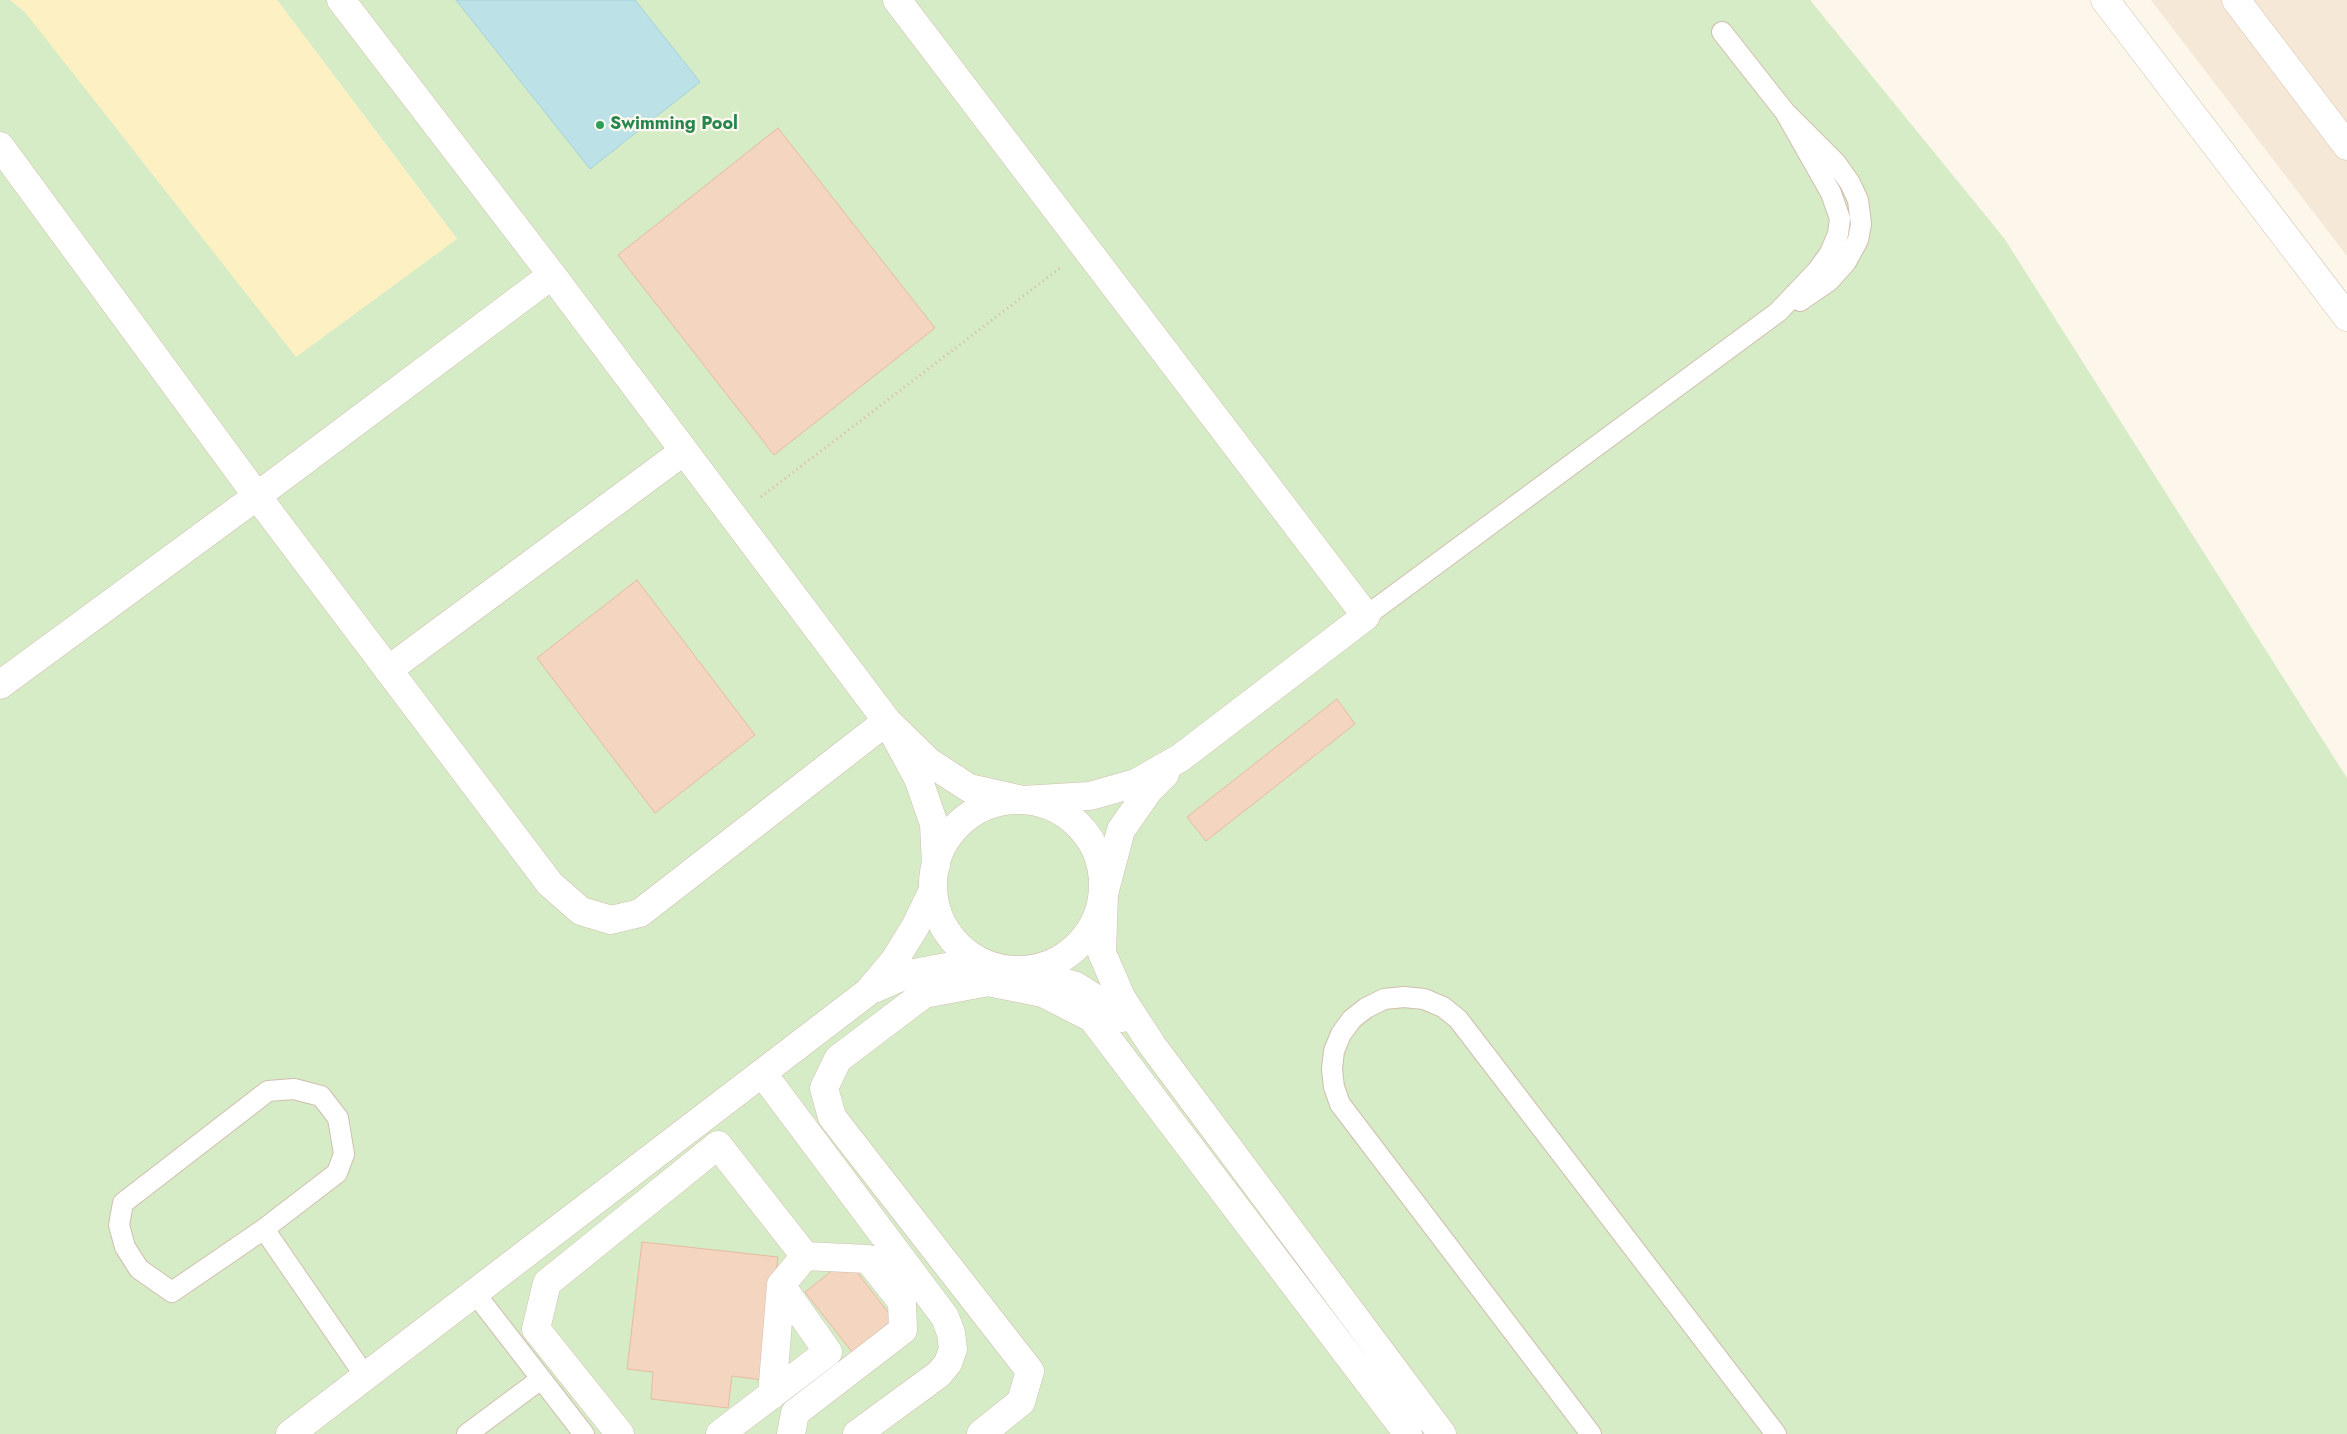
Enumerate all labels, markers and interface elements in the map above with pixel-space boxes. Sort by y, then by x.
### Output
place label: Swimming Pool [610,114,738,136]
marker: Swimming Pool [594,119,606,131]

